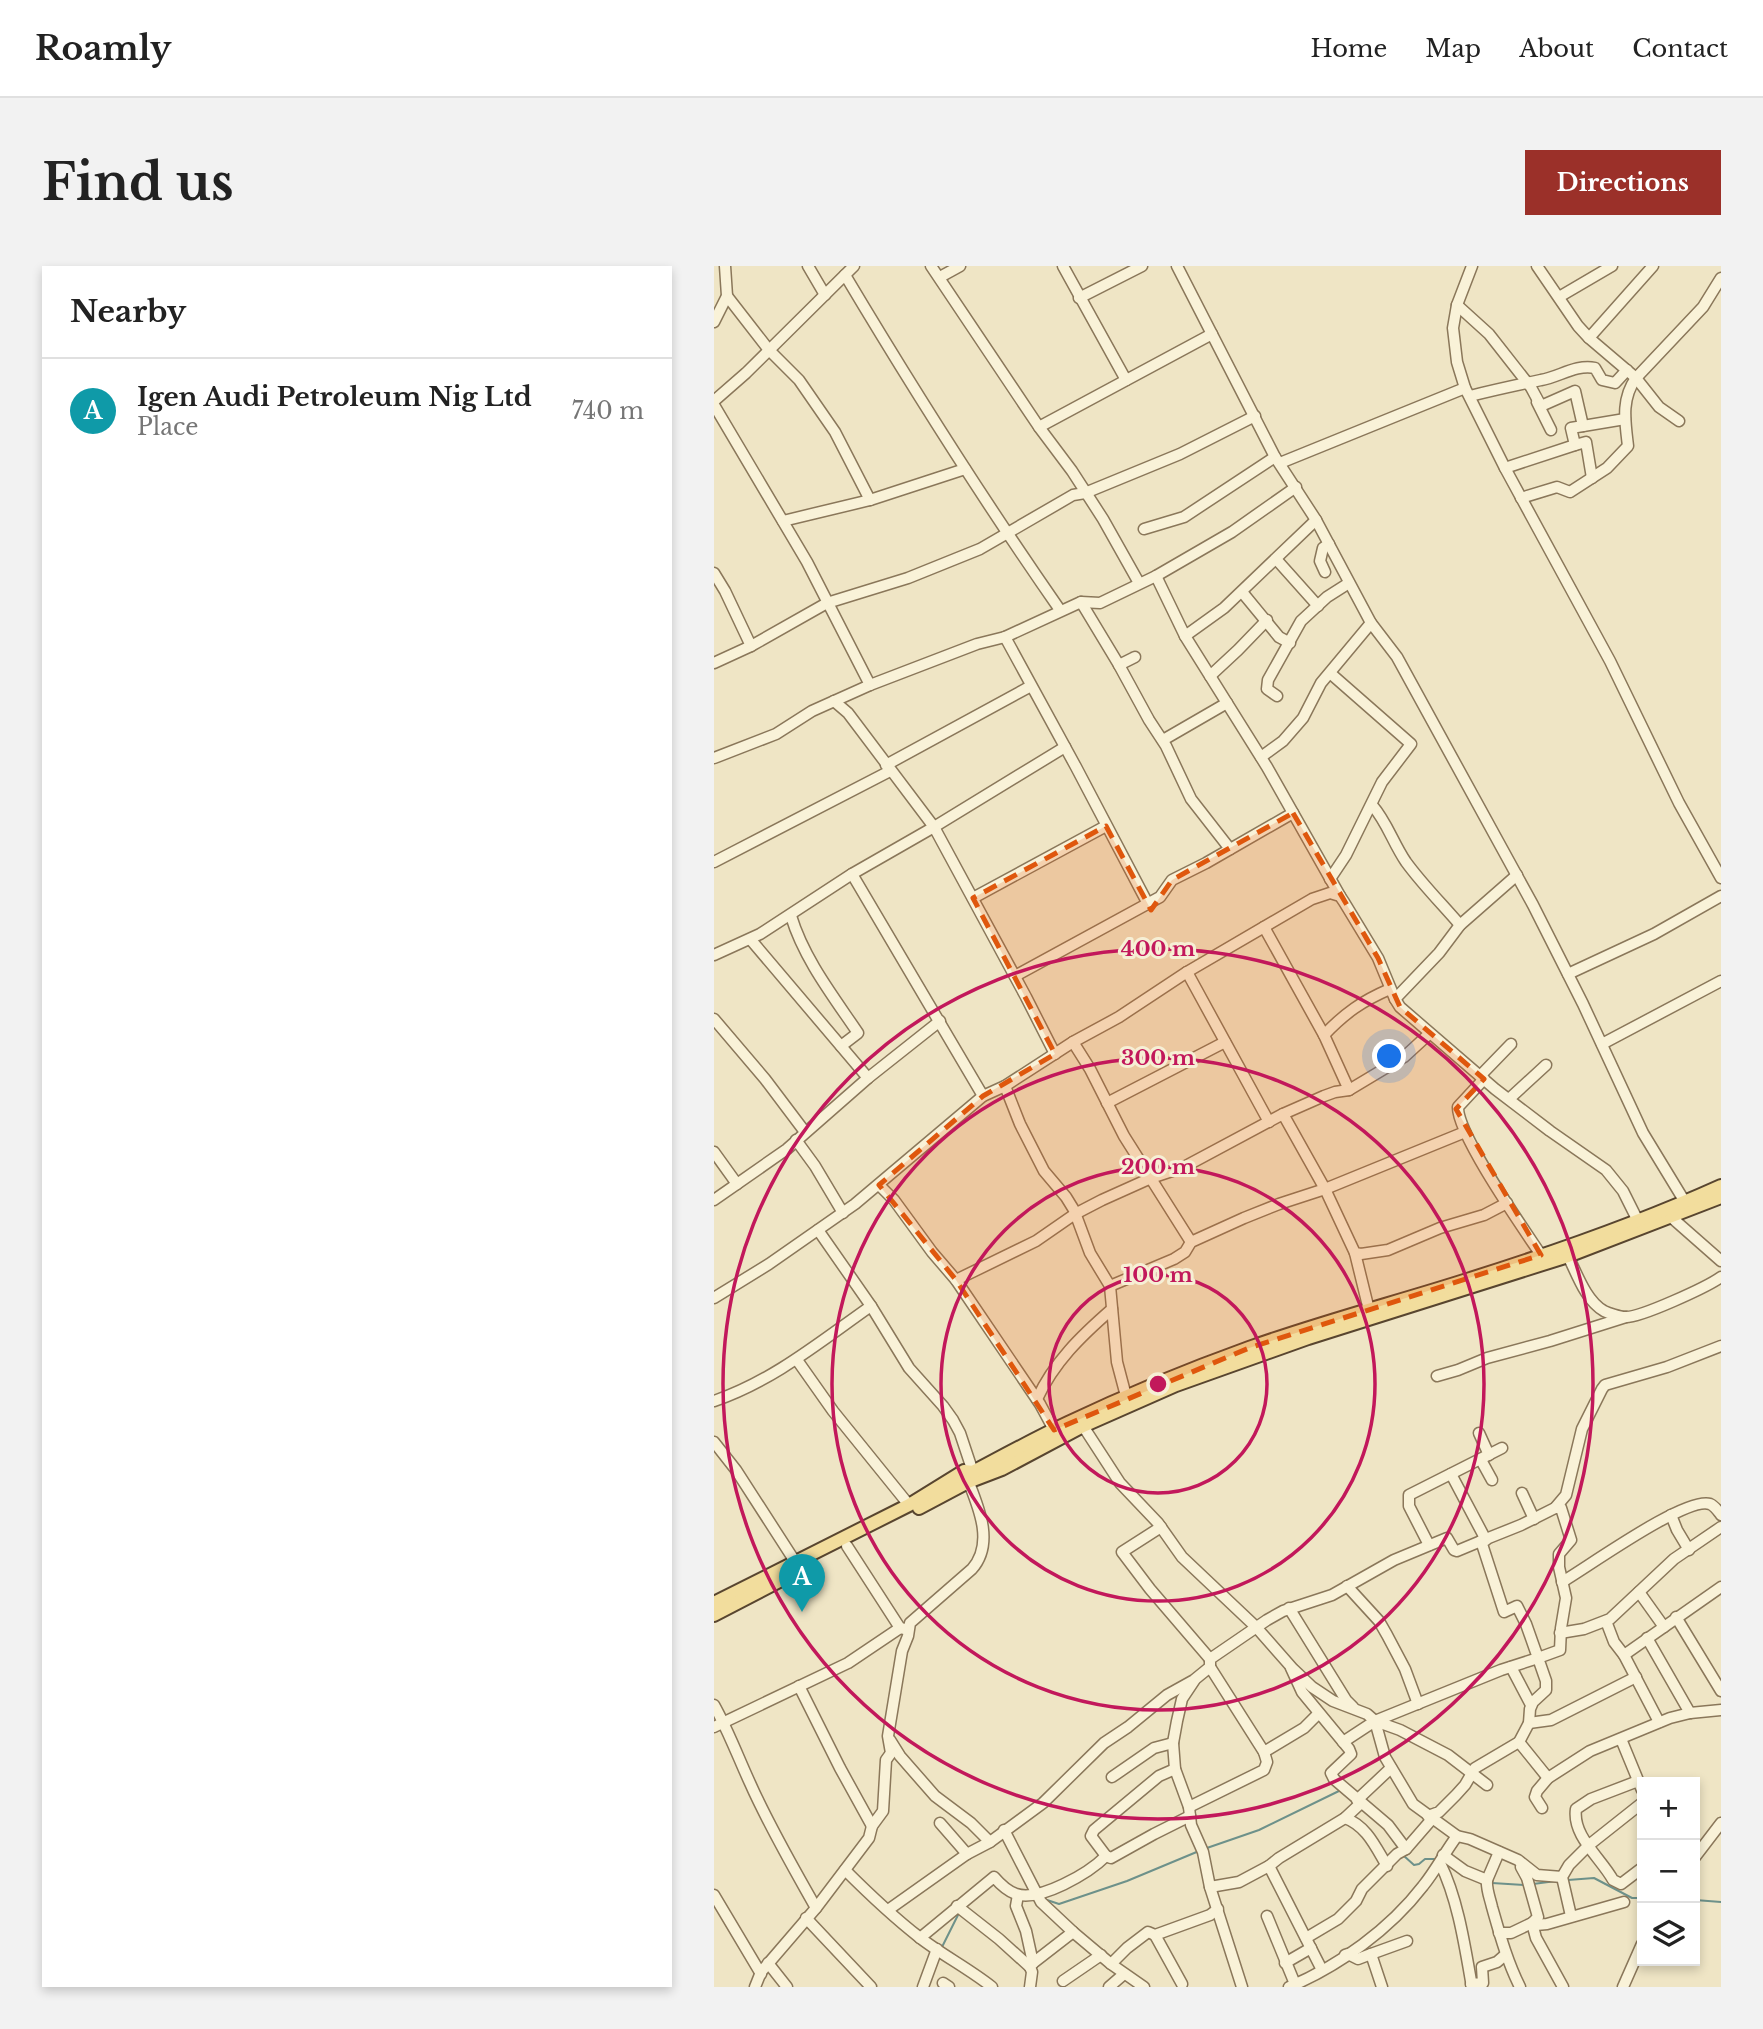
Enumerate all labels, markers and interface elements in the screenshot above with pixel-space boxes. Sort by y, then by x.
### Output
text: Roamly [35,28,171,69]
text: Home [1311,34,1387,63]
text: Map [1425,34,1481,63]
text: About [1519,34,1594,63]
text: Contact [1632,34,1728,63]
button: Directions [1525,150,1721,215]
text: Find us [42,152,234,213]
text: Nearby [70,293,186,330]
text: Igen Audi Petroleum Nig Ltd [137,381,532,413]
text: A [84,397,102,425]
text: 740 m [572,397,644,425]
text: Place [137,413,199,441]
text: 400 m [1121,936,1195,962]
your location [1372,1039,1406,1073]
text: 300 m [1121,1045,1195,1071]
text: 200 m [1121,1154,1195,1180]
text: 100 m [1123,1262,1193,1288]
centre of rings [1146,1372,1170,1396]
pin: A [779,1554,825,1612]
map controls [1637,1777,1700,1966]
button: + [1637,1777,1700,1840]
button: − [1637,1840,1700,1903]
button: layers [1637,1903,1700,1966]

